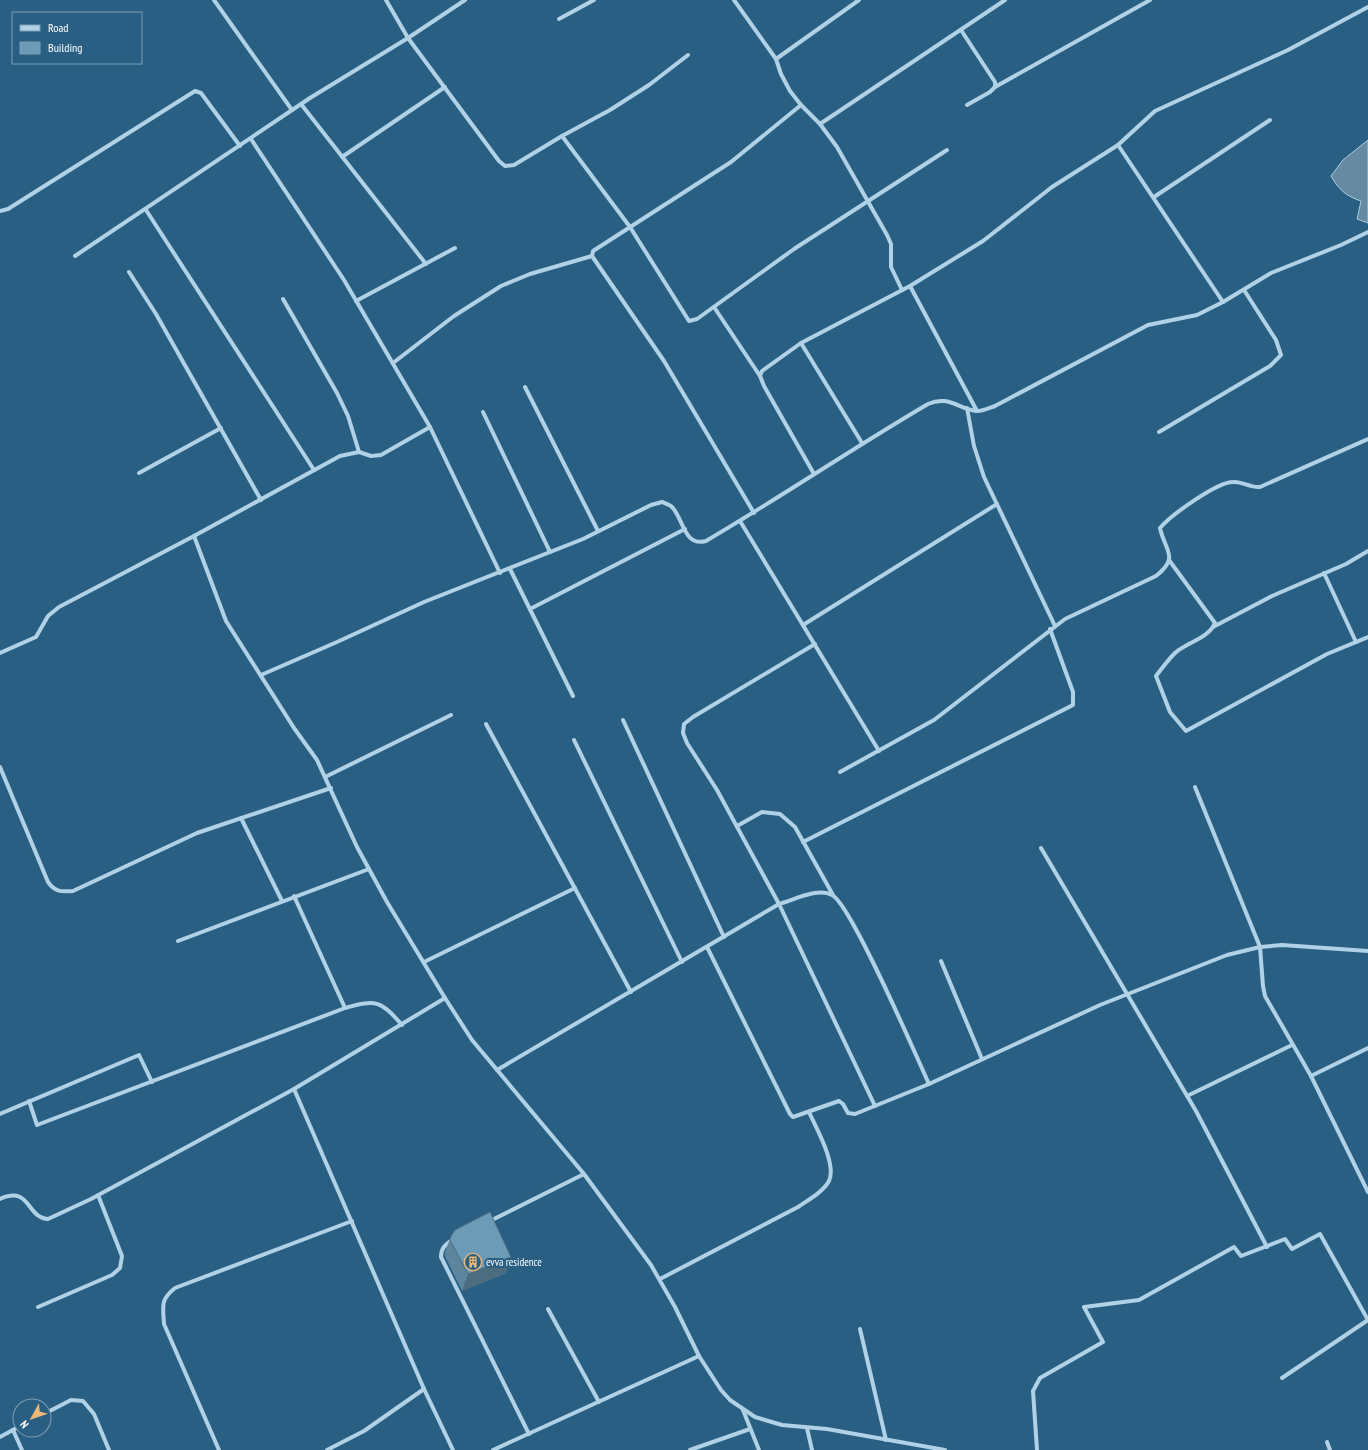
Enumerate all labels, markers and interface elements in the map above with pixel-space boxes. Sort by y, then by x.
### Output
legend [12,12,142,64]
text: Road [48,20,68,35]
text: Building [48,40,83,55]
building icon: evva residence [463,1252,483,1272]
place label: evva residence [486,1255,542,1269]
north arrow [12,1398,52,1438]
text: N [17,1418,32,1431]

